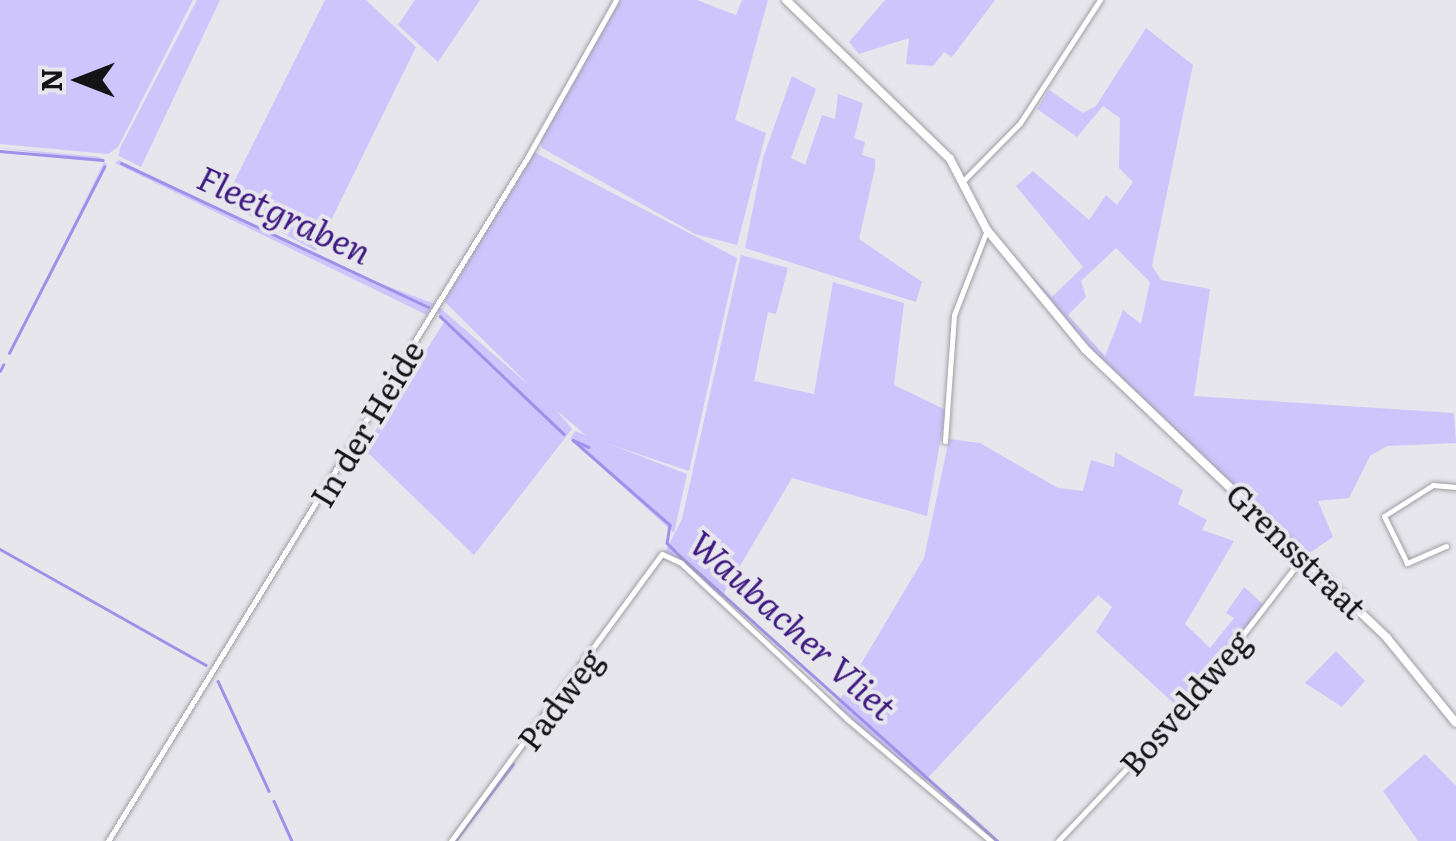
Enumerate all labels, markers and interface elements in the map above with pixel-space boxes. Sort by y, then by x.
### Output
north arrow [30,30,130,130]
text: N [29,68,71,92]
water label: Fleetgraben [192,155,378,271]
street label: In der Heide [301,333,431,513]
street label: Grensstraat [1219,474,1375,626]
water label: Waubacher Vliet [682,520,906,728]
street label: Bosveldweg [1111,622,1257,782]
street label: Padweg [508,641,610,757]

